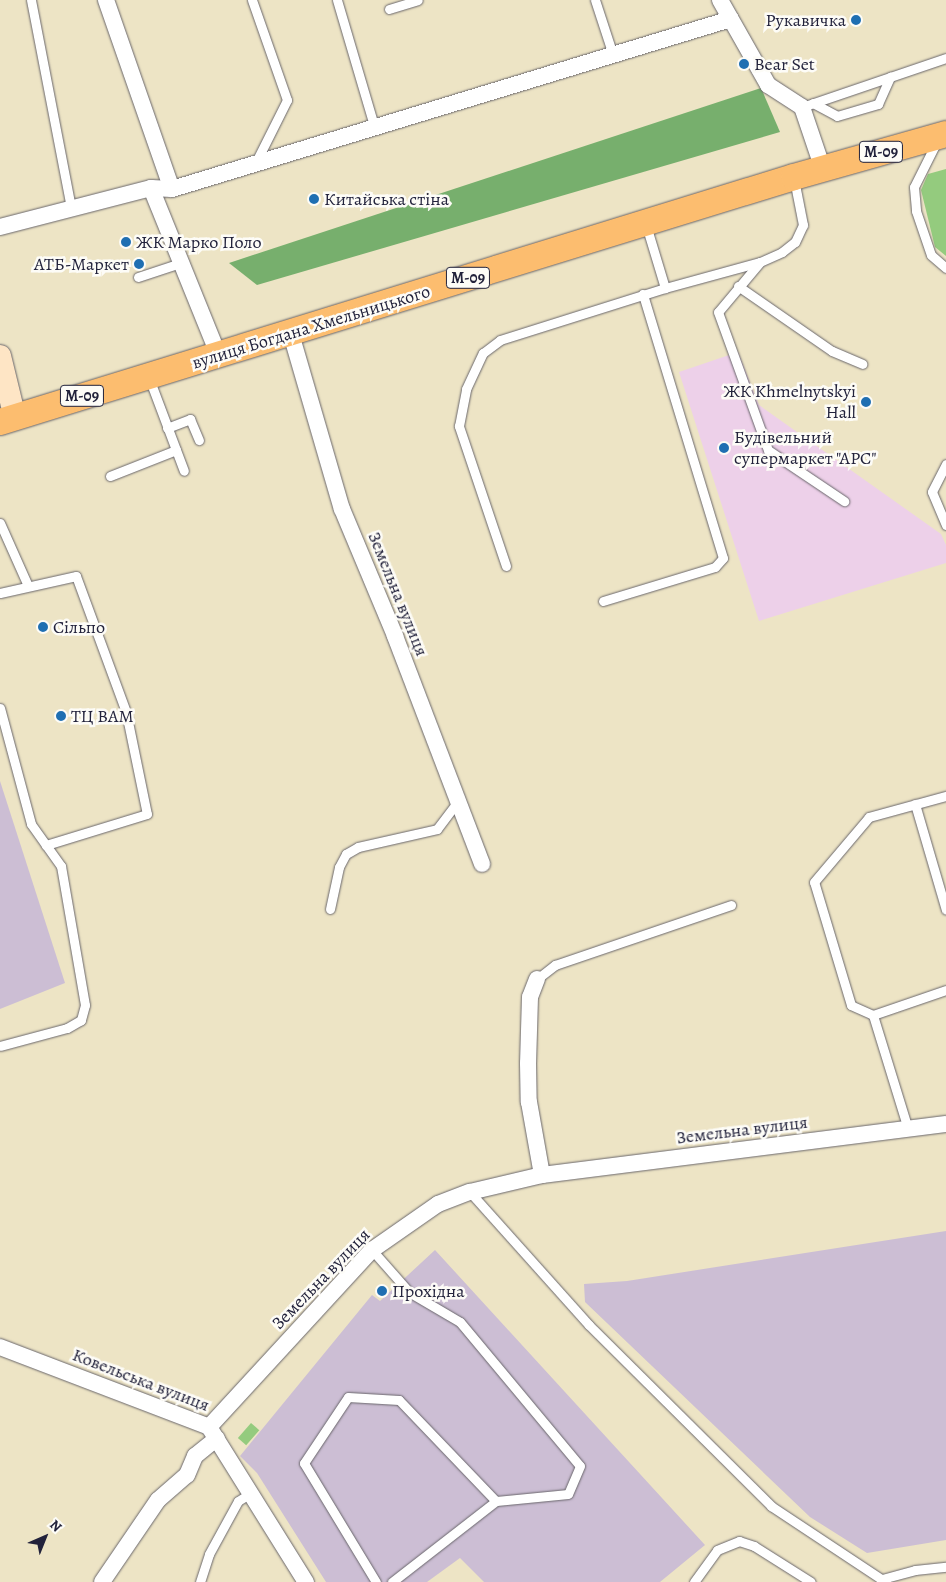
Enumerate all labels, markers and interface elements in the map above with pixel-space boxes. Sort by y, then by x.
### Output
place label: Рукавичка [765,9,846,31]
marker: Рукавичка [850,14,862,26]
place label: Bear Set [754,53,815,75]
marker: Bear Set [738,58,750,70]
road number: М-09 [858,138,904,166]
place label: Китайська стіна [324,188,449,210]
marker: Китайська стіна [308,193,320,205]
place label: ЖК Марко Поло [136,231,262,253]
marker: ЖК Марко Поло [120,236,132,248]
place label: АТБ-Маркет [34,253,129,275]
marker: АТБ-Маркет [133,258,145,270]
road number: М-09 [446,264,490,292]
street label: вулиця Богдана Хмельницького [189,280,433,374]
place label: ЖК Khmelnytskyi Hall [723,381,856,424]
road number: М-09 [59,382,104,410]
marker: ЖК Khmelnytskyi Hall [860,396,872,408]
place label: Будівельний супермаркет "АРС" [734,427,877,469]
marker: Будівельний супермаркет "АРС" [718,442,730,454]
street label: Земельна вулиця [363,529,433,659]
place label: Сільпо [53,616,105,638]
marker: Сільпо [37,621,49,633]
place label: ТЦ ВАМ [71,705,134,727]
marker: ТЦ ВАМ [55,710,67,722]
street label: Земельна вулиця [675,1111,809,1149]
street label: Земельна вулиця [267,1224,375,1334]
place label: Прохідна [392,1280,465,1302]
marker: Прохідна [376,1285,388,1297]
street label: Ковельська вулиця [69,1344,213,1416]
north arrow [20,1512,70,1562]
text: N [45,1515,66,1536]

